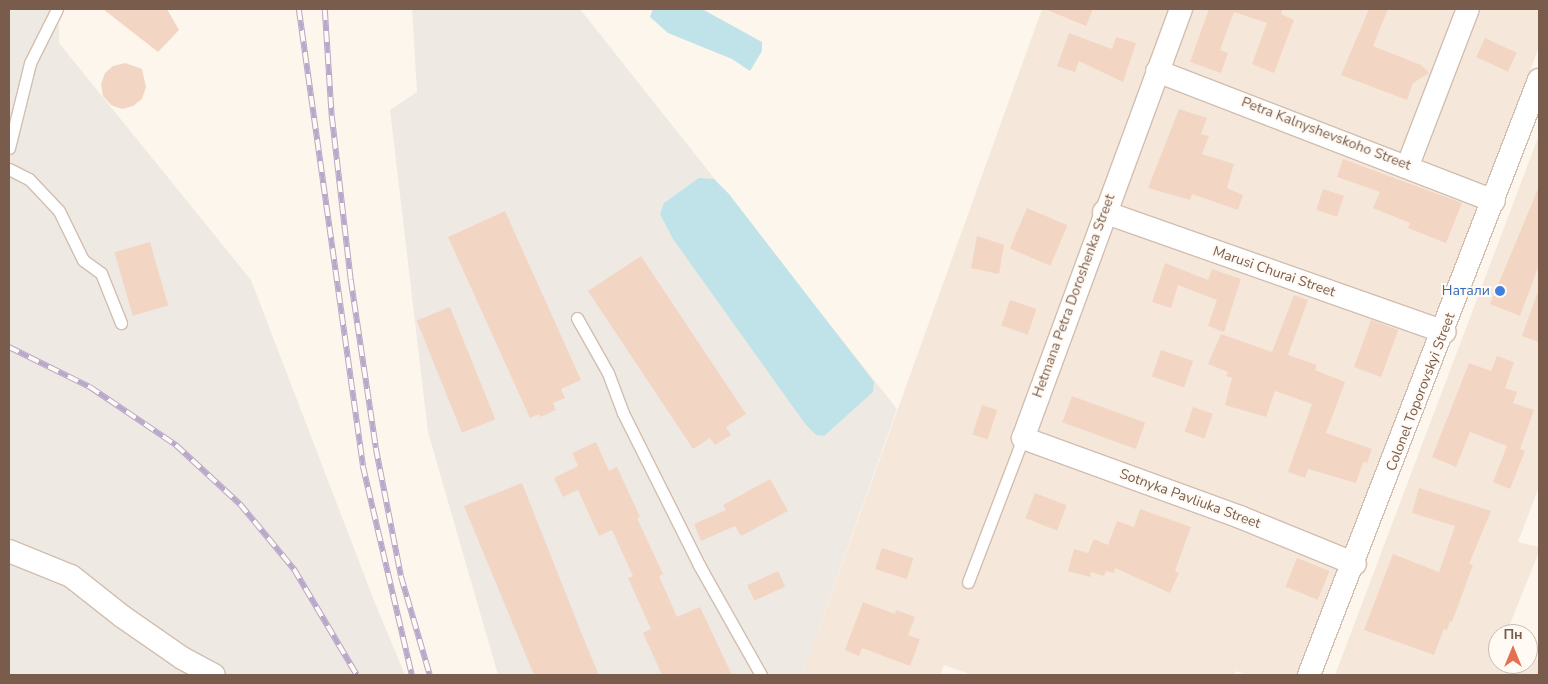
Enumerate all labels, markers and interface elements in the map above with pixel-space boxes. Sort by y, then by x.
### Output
street label: Petra Kalnyshevskoho Street [1239,94,1413,174]
street label: Hetmana Petra Doroshenka Street [1029,192,1119,400]
street label: Marusi Churai Street [1211,243,1337,301]
place label: Натали [1442,283,1490,299]
marker: Натали [1494,285,1506,297]
street label: Colonel Toporovskyi Street [1383,310,1459,474]
street label: Sotnyka Pavliuka Street [1117,466,1263,532]
north arrow [1488,624,1538,674]
text: Пн [1503,625,1523,644]

